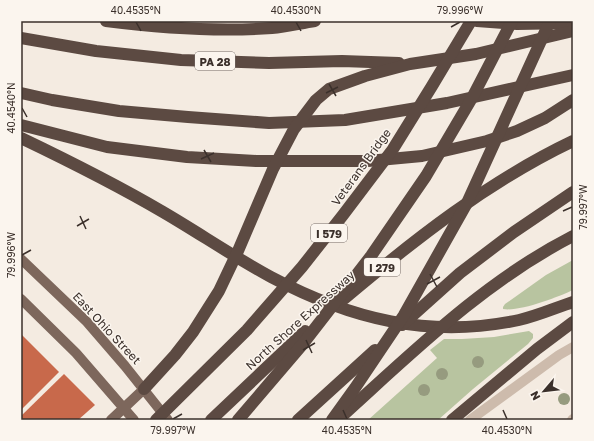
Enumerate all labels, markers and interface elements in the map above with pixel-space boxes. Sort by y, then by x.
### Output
text: 40.4535°N [111,4,161,16]
text: 40.4530°N [271,4,321,16]
text: 79.996°W [437,4,483,16]
road number: PA 28 [195,52,235,70]
text: 40.4540°N [5,83,17,134]
street label: Veterans Bridge [328,125,394,209]
text: 79.997°W [577,184,589,230]
road number: I 579 [311,224,347,242]
text: 79.996°W [5,232,17,278]
road number: I 279 [364,258,400,276]
street label: North Shore Expressway [242,267,358,373]
street label: East Ohio Street [70,289,144,367]
north arrow [524,371,564,411]
text: N [527,389,542,403]
text: 79.997°W [150,424,196,436]
text: 40.4535°N [322,424,372,436]
text: 40.4530°N [482,424,532,436]

